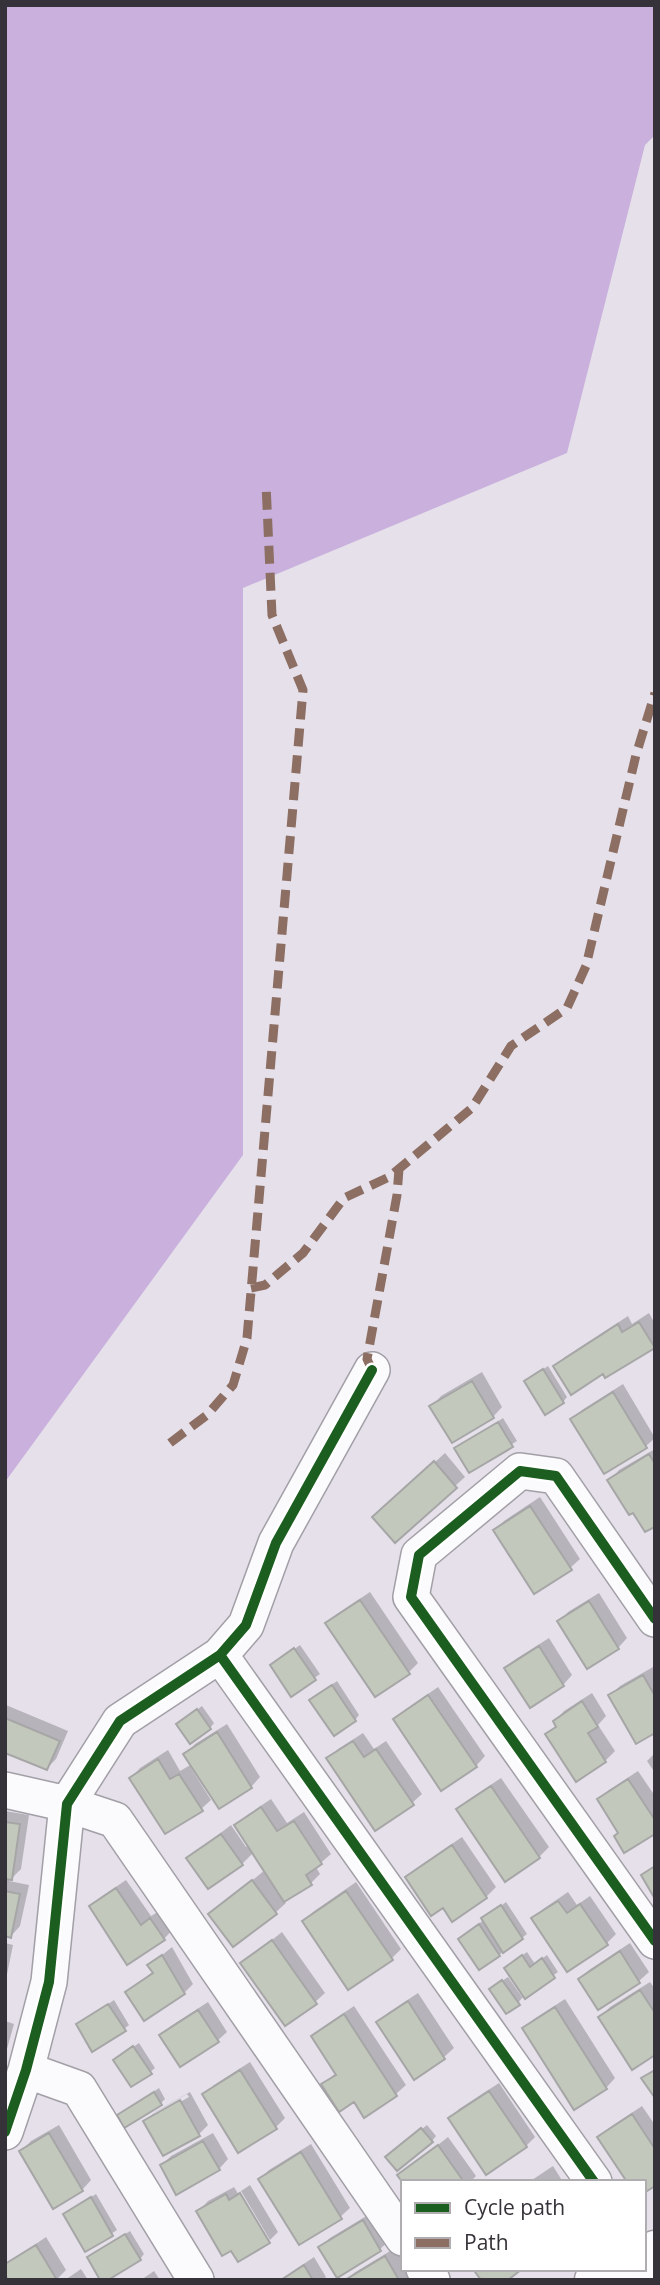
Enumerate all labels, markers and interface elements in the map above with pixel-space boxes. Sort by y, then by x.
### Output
legend [401,2180,646,2271]
text: Cycle path [464,2193,565,2221]
text: Path [464,2228,509,2256]

